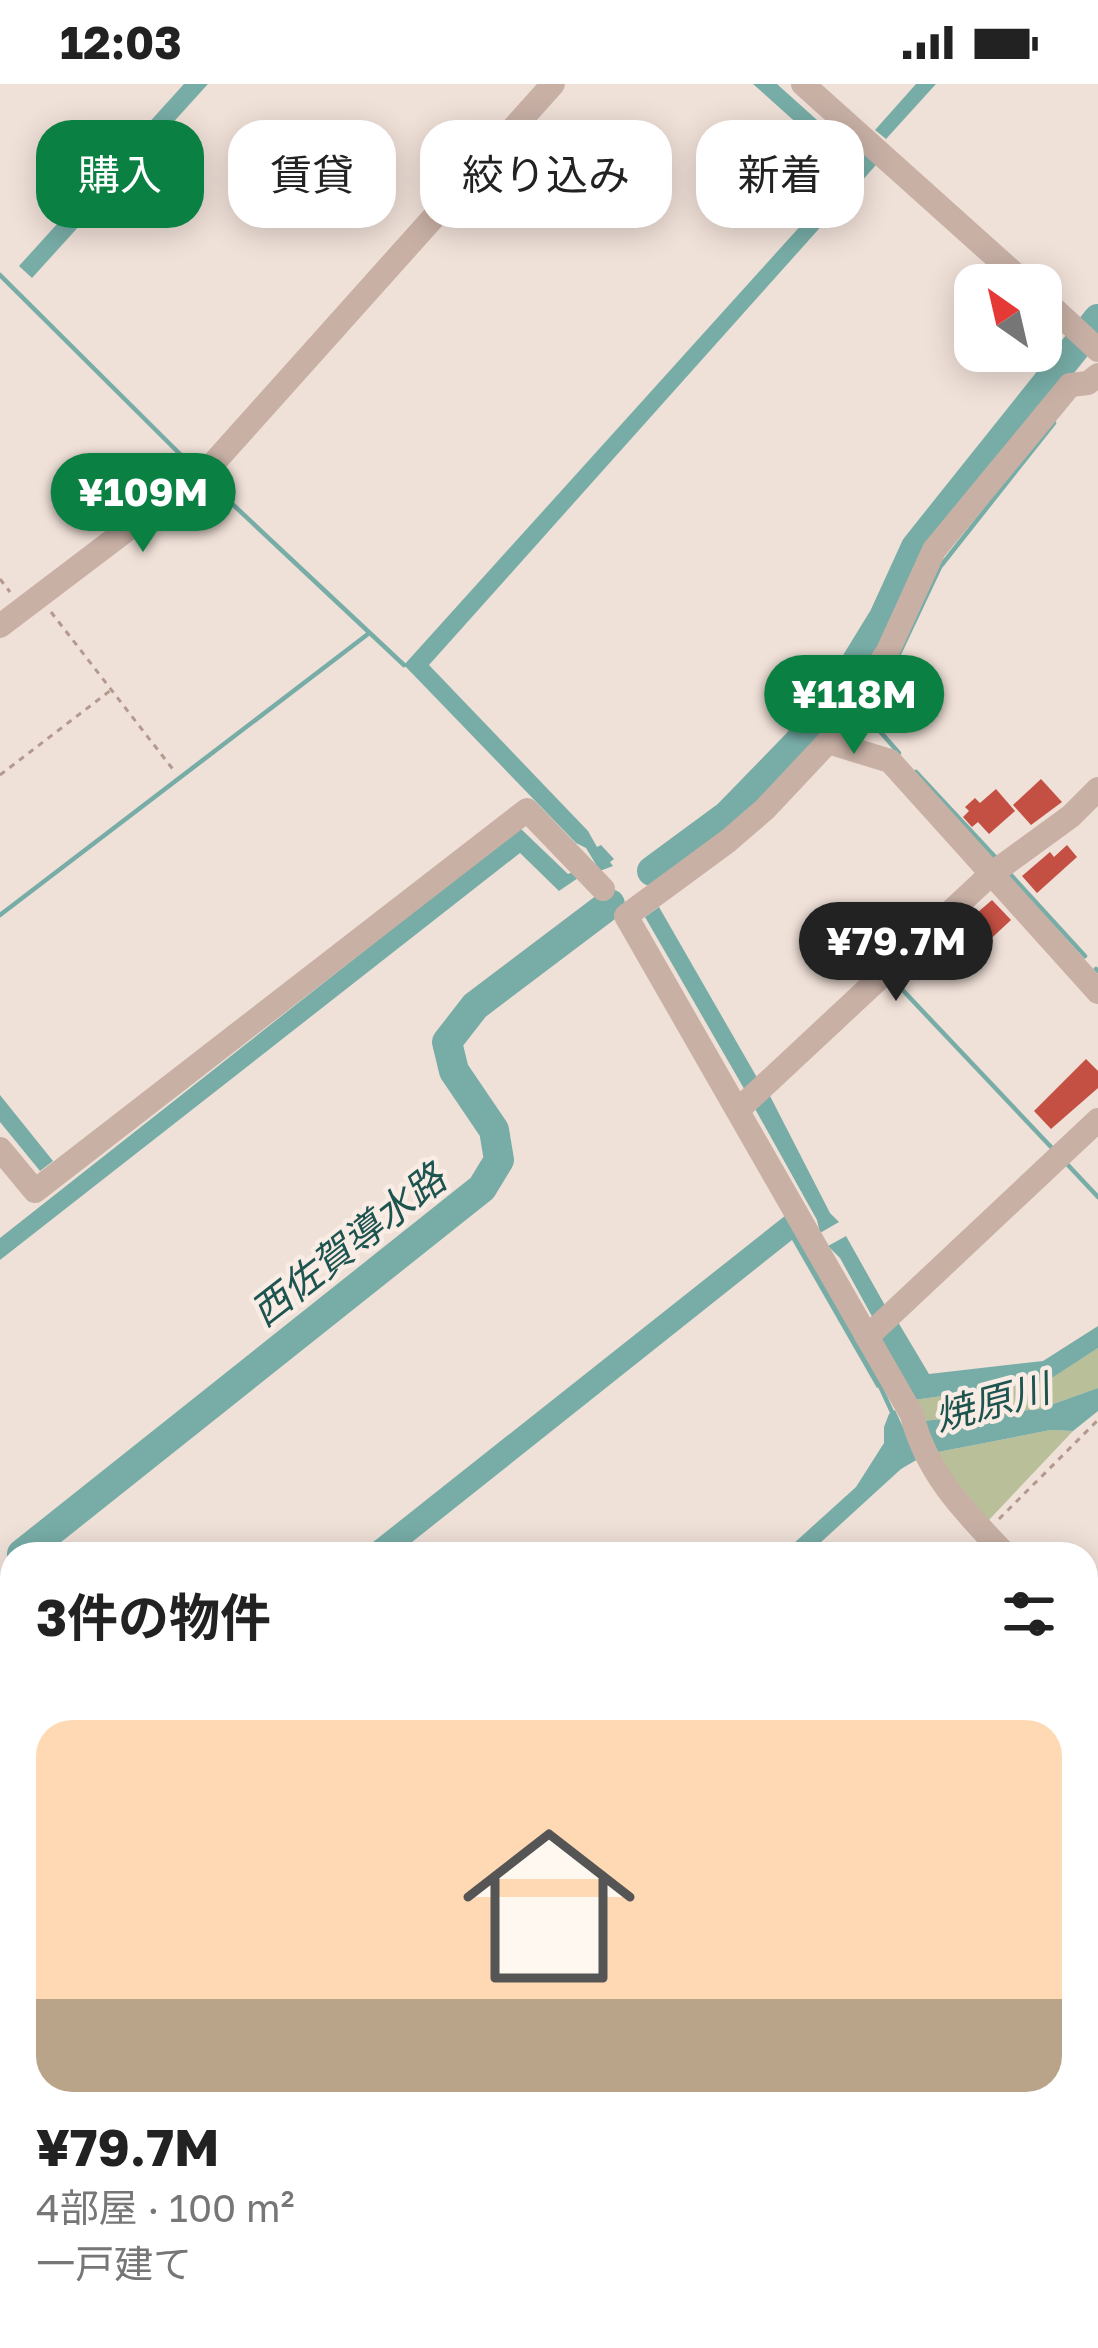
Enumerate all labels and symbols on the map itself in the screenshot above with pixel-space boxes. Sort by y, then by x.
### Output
north arrow [954,264,1062,372]
pin: ¥109M [59,453,227,555]
pin: ¥118M [770,655,938,757]
pin: ¥79.7M [798,902,994,1004]
water label: 西佐賀導水路 [241,1152,457,1335]
water label: 焼原川 [929,1363,1058,1439]

